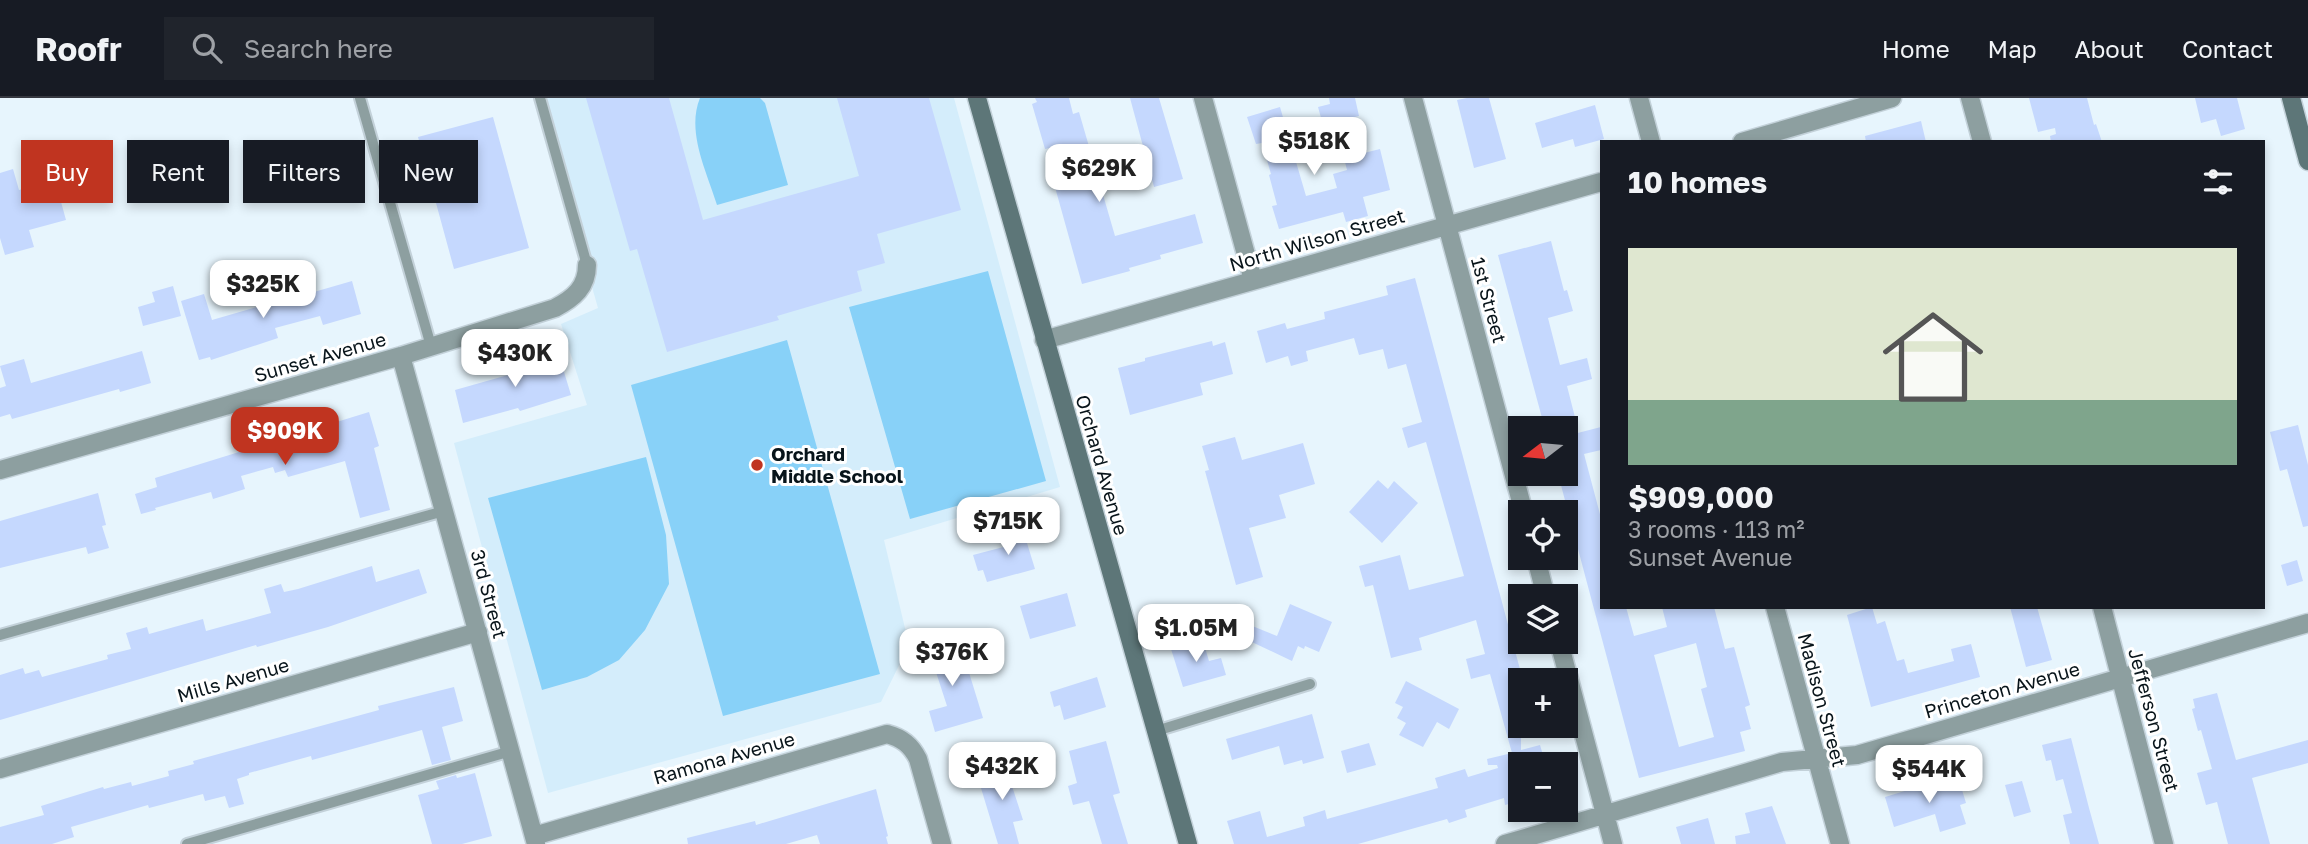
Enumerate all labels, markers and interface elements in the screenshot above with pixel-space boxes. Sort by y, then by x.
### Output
search box [164,17,654,80]
text: Roofr [35,29,122,68]
icon: search [188,29,226,67]
text: Search here [244,33,393,64]
text: Home [1882,34,1950,63]
text: Map [1988,34,2037,63]
text: About [2075,34,2144,63]
text: Contact [2182,34,2273,63]
pin: $518K [1265,118,1363,177]
text: $518K [1278,126,1350,154]
chip: Buy [21,140,113,203]
chip: Rent [127,140,229,203]
chip: Filters [243,140,365,203]
chip: New [379,140,478,203]
pin: $629K [1050,144,1148,204]
text: $629K [1061,153,1137,181]
icon: filters [2199,163,2237,201]
text: 10 homes [1628,164,1767,200]
street label: North Wilson Street [1227,203,1407,276]
street label: 1st Street [1467,254,1512,345]
pin: $325K [214,260,312,320]
text: $325K [226,269,300,297]
icon: home [1870,294,1996,420]
street label: Sunset Avenue [251,327,388,386]
pin: $430K [466,330,564,389]
text: $430K [477,338,553,366]
street label: Orchard Avenue [1071,392,1133,538]
pin: $909K [236,408,334,467]
text: $909K [247,416,323,444]
north arrow [1508,416,1578,486]
map controls [1508,416,1578,822]
place label: Orchard Middle School [771,442,903,487]
marker: Orchard Middle School [749,457,765,473]
text: $909,000 [1628,479,1774,515]
pin: $715K [959,498,1057,557]
button: locate [1508,500,1578,570]
text: $715K [973,506,1043,534]
text: 3 rooms · 113 m² [1628,515,1805,543]
text: Sunset Avenue [1628,543,1792,571]
street label: 3rd Street [467,547,512,641]
button: layers [1508,584,1578,654]
pin: $1.05M [1139,604,1253,664]
text: $1.05M [1154,613,1238,641]
pin: $376K [903,628,1001,688]
street label: Madison Street [1794,630,1851,769]
text: $376K [915,637,989,665]
street label: Jefferson Street [2124,645,2185,794]
street label: Mills Avenue [174,653,292,706]
street label: Princeton Avenue [1922,656,2082,723]
button: + [1508,668,1578,738]
street label: Ramona Avenue [651,726,797,789]
pin: $432K [953,742,1051,802]
pin: $544K [1880,746,1978,805]
text: $432K [965,751,1039,779]
button: − [1508,752,1578,822]
text: $544K [1892,754,1966,782]

